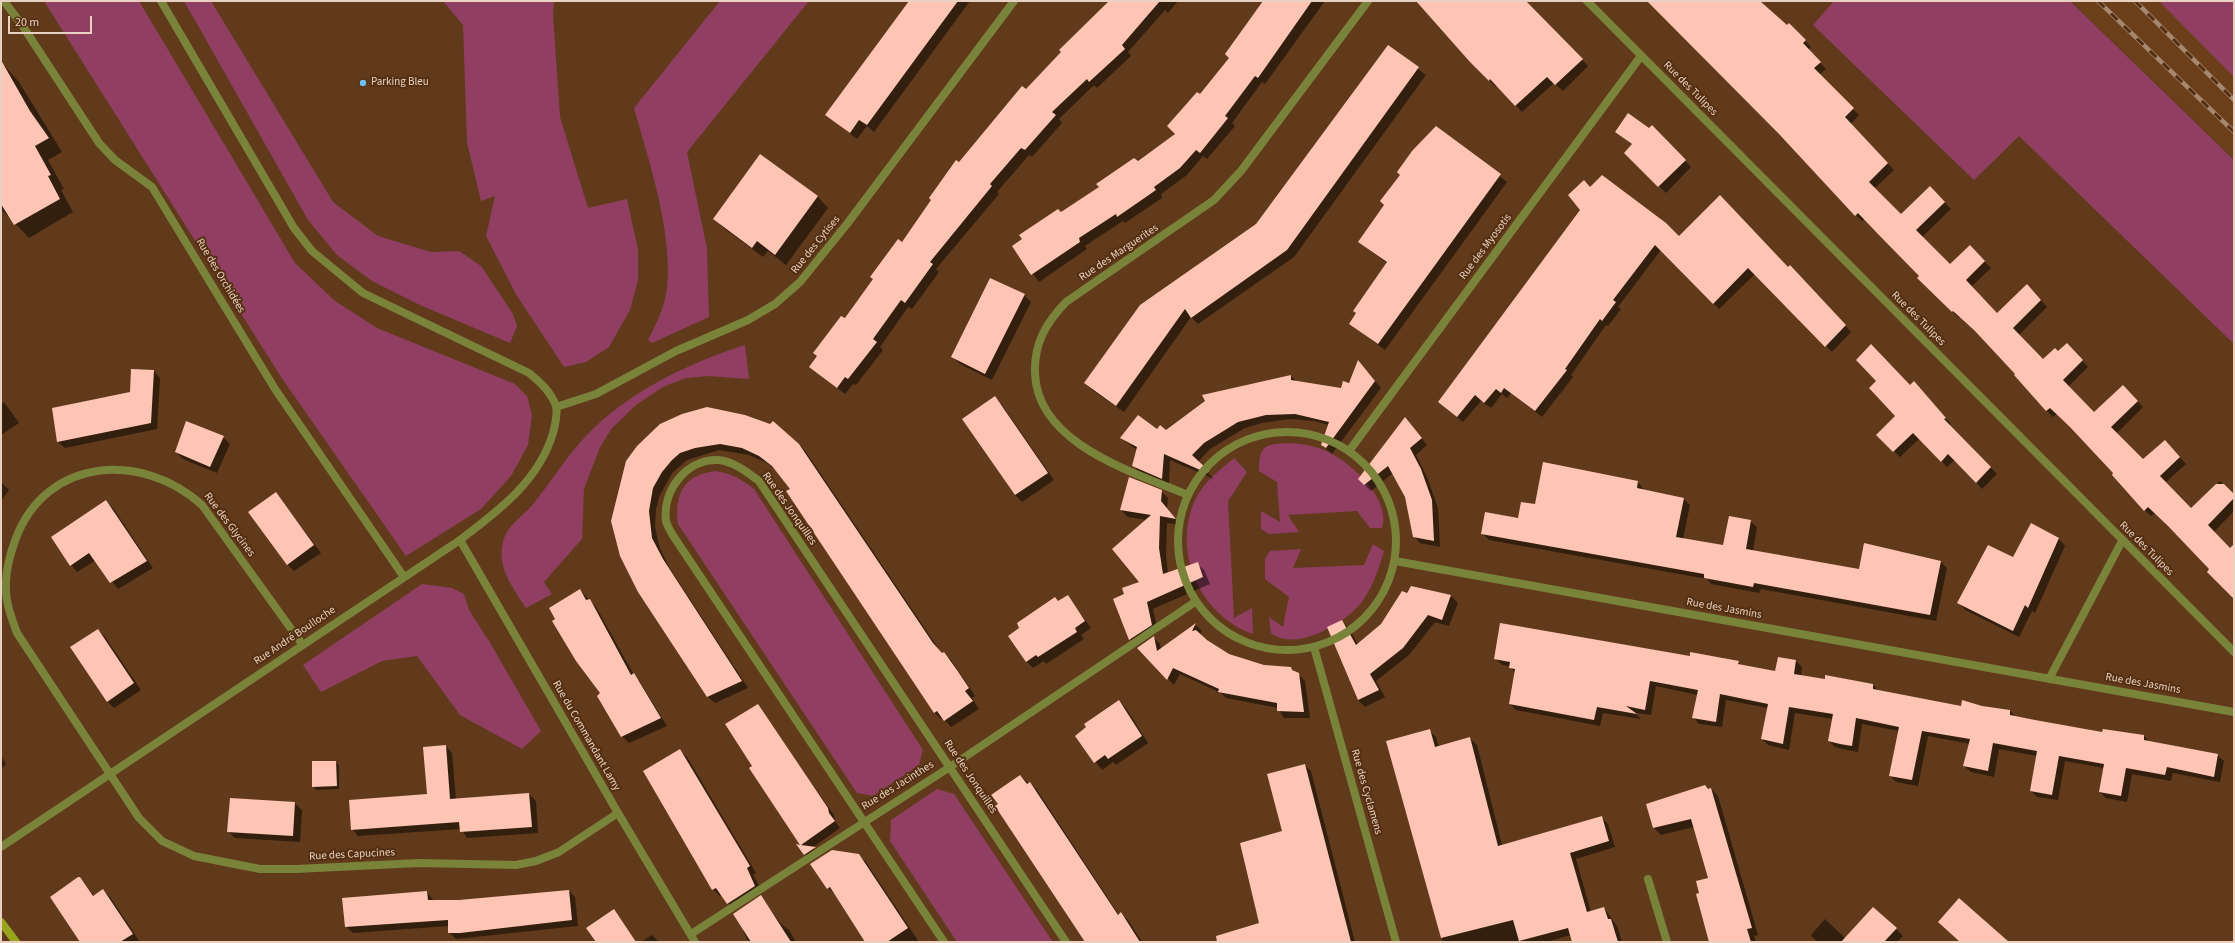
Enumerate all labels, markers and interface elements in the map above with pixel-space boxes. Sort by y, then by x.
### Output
scale bar [10,8,94,34]
text: 20 m [15,14,39,31]
street label: Rue des Tulipes [1660,59,1720,119]
place label: Parking Bleu [371,76,429,90]
marker: Parking Bleu [358,78,368,88]
street label: Rue des Myosotis [1457,212,1515,282]
street label: Rue des Cytises [789,213,843,277]
street label: Rue des Marguerites [1077,222,1161,284]
street label: Rue des Orchidées [193,236,247,316]
street label: Rue des Tulipes [1888,289,1948,349]
street label: Rue des Jonquilles [759,470,819,548]
street label: Rue des Glycines [201,490,257,560]
street label: Rue des Tulipes [2116,519,2176,579]
street label: Rue des Jasmins [1685,596,1763,622]
street label: Rue André Boulloche [252,604,338,668]
street label: Rue des Jasmins [2104,671,2182,697]
street label: Rue du Commandant Lamy [549,679,623,793]
street label: Rue des Jonquilles [940,738,1000,816]
street label: Rue des Cyclamens [1348,748,1384,836]
street label: Rue des Jacinthes [859,759,937,813]
street label: Rue des Capucines [309,846,395,864]

